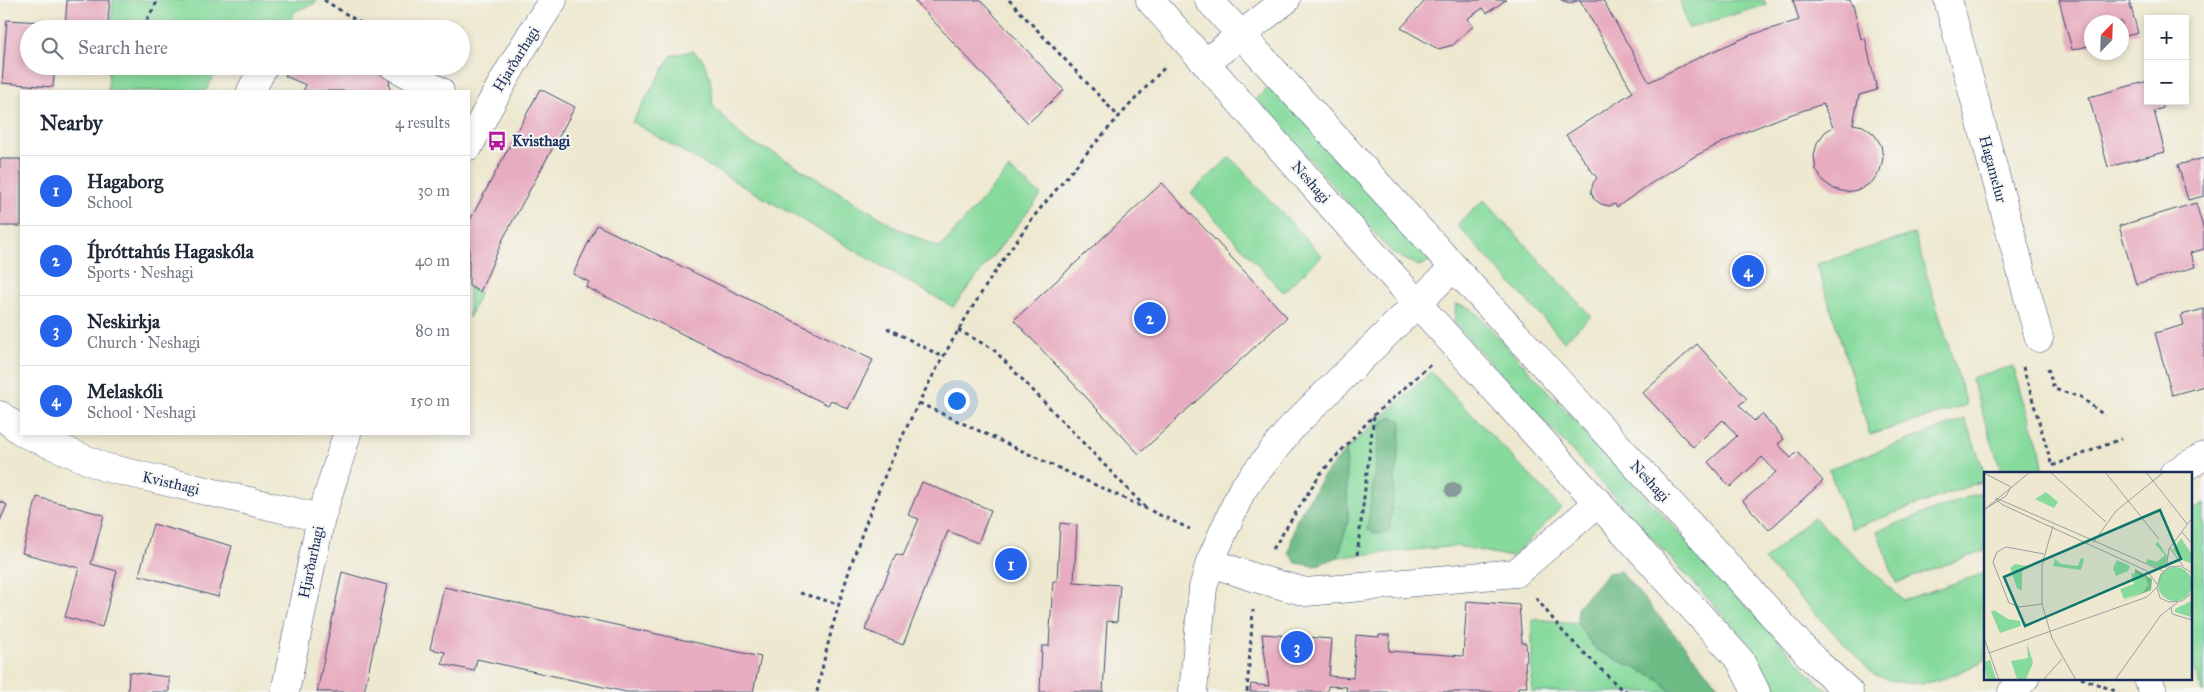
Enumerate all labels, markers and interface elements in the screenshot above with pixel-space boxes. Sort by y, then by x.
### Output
north arrow [2084,15,2129,60]
map controls [2144,15,2189,105]
button: + [2144,15,2189,60]
search box [20,20,470,75]
street label: Hjarðarhagi [489,23,543,95]
icon: search [38,34,66,62]
text: Search here [78,36,168,59]
button: − [2144,60,2189,105]
text: Nearby [40,110,103,136]
text: 4 results [395,113,450,132]
bus stop icon: Kvisthagi [486,130,508,152]
place label: Kvisthagi [512,132,571,151]
street label: Hagamelur [1975,133,2011,205]
street label: Neshagi [1288,157,1334,207]
text: Hagaborg [87,170,163,193]
text: 1 [53,181,59,200]
text: 30 m [417,181,450,200]
text: School [87,193,132,212]
text: Íþróttahús Hagaskóla [87,240,254,263]
text: 2 [52,251,60,270]
text: 40 m [415,251,450,270]
pin: 4 [1732,252,1764,290]
text: Sports · Neshagi [87,263,194,282]
pin: 2 [1134,299,1166,337]
text: Neskirkja [87,310,160,333]
text: 3 [53,321,59,340]
text: 80 m [415,321,450,340]
text: Church · Neshagi [87,333,201,352]
text: Melaskóli [87,380,163,403]
your location [944,388,970,414]
text: 4 [52,391,60,410]
text: 150 m [410,391,450,410]
text: School · Neshagi [87,403,196,422]
street label: Neshagi [1626,457,1674,505]
street label: Kvisthagi [141,468,201,498]
inset map [1984,472,2192,680]
street label: Hjarðarhagi [295,524,327,600]
pin: 1 [995,545,1027,583]
pin: 3 [1281,628,1313,666]

